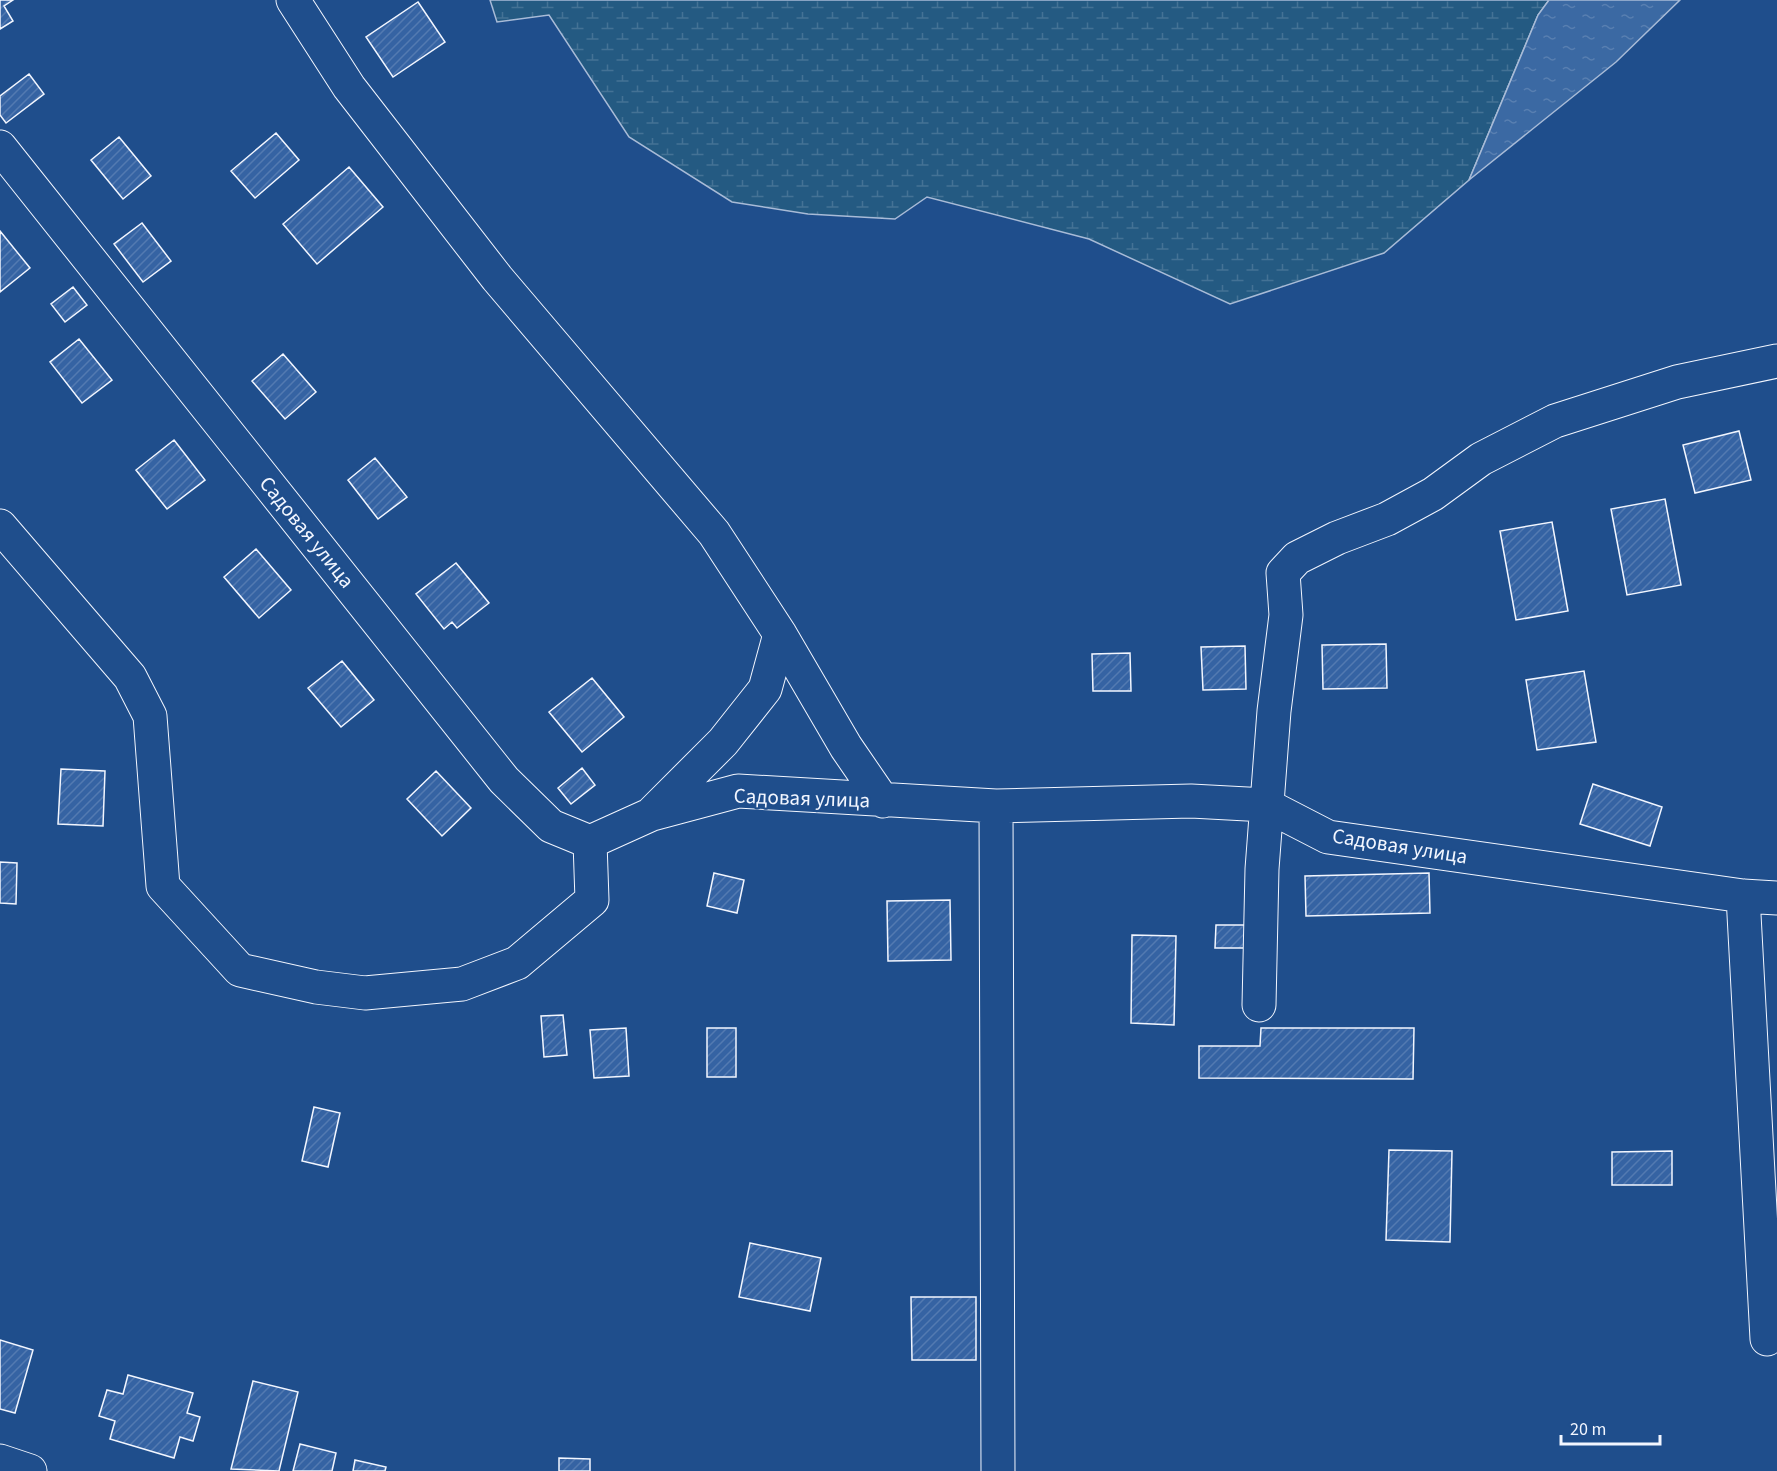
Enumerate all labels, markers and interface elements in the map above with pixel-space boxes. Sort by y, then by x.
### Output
street label: Садовая улица [252,470,362,594]
street label: Садовая улица [733,781,871,815]
street label: Садовая улица [1330,821,1470,871]
scale bar [1561,1408,1660,1446]
text: 20 m [1570,1417,1606,1442]

